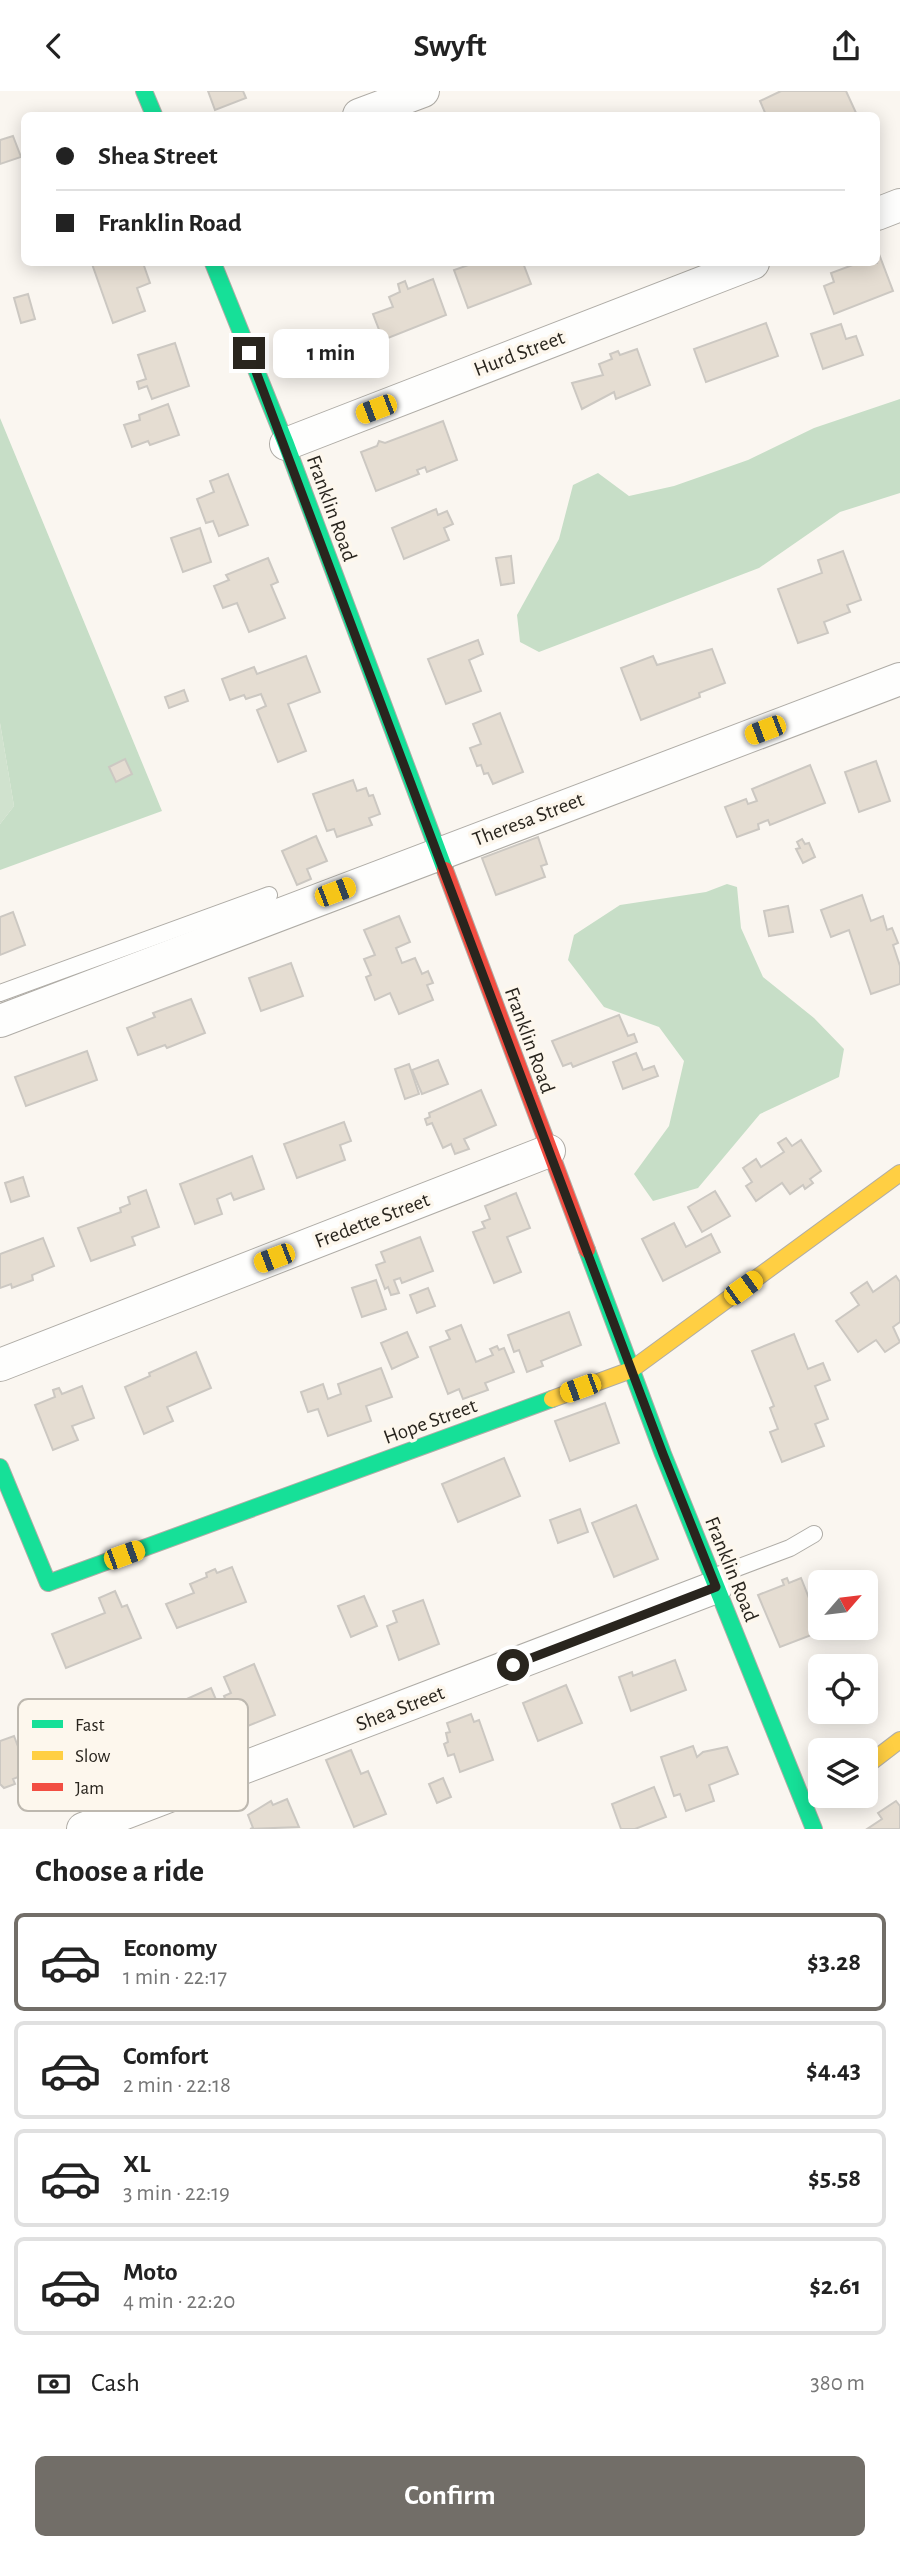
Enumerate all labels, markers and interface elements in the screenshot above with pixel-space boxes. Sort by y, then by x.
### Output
icon: back [35,27,73,65]
icon: share [827,27,865,65]
text: Swyft [413,30,487,62]
text: Shea Street [98,143,217,169]
text: Franklin Road [98,210,242,236]
street label: Hurd Street [471,327,568,380]
callout: 1 min [274,329,389,377]
route end [233,337,265,369]
text: 1 min [307,342,355,365]
car [353,392,400,426]
street label: Franklin Road [303,452,360,564]
car [742,713,789,747]
street label: Theresa Street [470,789,587,850]
car [312,875,359,909]
street label: Franklin Road [501,984,558,1096]
street label: Fredette Street [312,1189,433,1252]
car [251,1241,298,1275]
car [720,1267,767,1309]
car [557,1371,604,1405]
street label: Hope Street [381,1395,480,1448]
street label: Franklin Road [701,1514,762,1625]
car [101,1538,148,1572]
north arrow [808,1570,878,1640]
map controls [808,1570,878,1808]
route start [497,1649,529,1681]
button: locate [808,1654,878,1724]
street label: Shea Street [353,1682,448,1735]
legend [18,1699,248,1811]
text: Fast [75,1716,105,1735]
button: layers [808,1738,878,1808]
text: Slow [75,1747,111,1766]
text: Jam [75,1779,104,1798]
text: Choose a ride [35,1855,204,1887]
icon: car [39,1931,102,1994]
text: Economy [123,1935,217,1961]
text: $3.28 [807,1949,861,1975]
text: 1 min · 22:17 [123,1966,227,1989]
icon: car [39,2039,102,2102]
text: Comfort [123,2043,208,2069]
text: $4.43 [806,2057,861,2083]
text: 2 min · 22:18 [123,2074,231,2097]
icon: car [39,2147,102,2210]
text: XL [123,2151,150,2177]
text: $5.58 [808,2165,861,2191]
text: 3 min · 22:19 [123,2182,230,2205]
icon: car [39,2255,102,2318]
text: Moto [123,2259,178,2285]
text: $2.61 [809,2273,861,2299]
text: 4 min · 22:20 [123,2290,235,2313]
icon: cash [35,2365,73,2403]
text: Cash [91,2370,140,2396]
text: 380 m [810,2372,865,2395]
button: Confirm [35,2456,865,2536]

